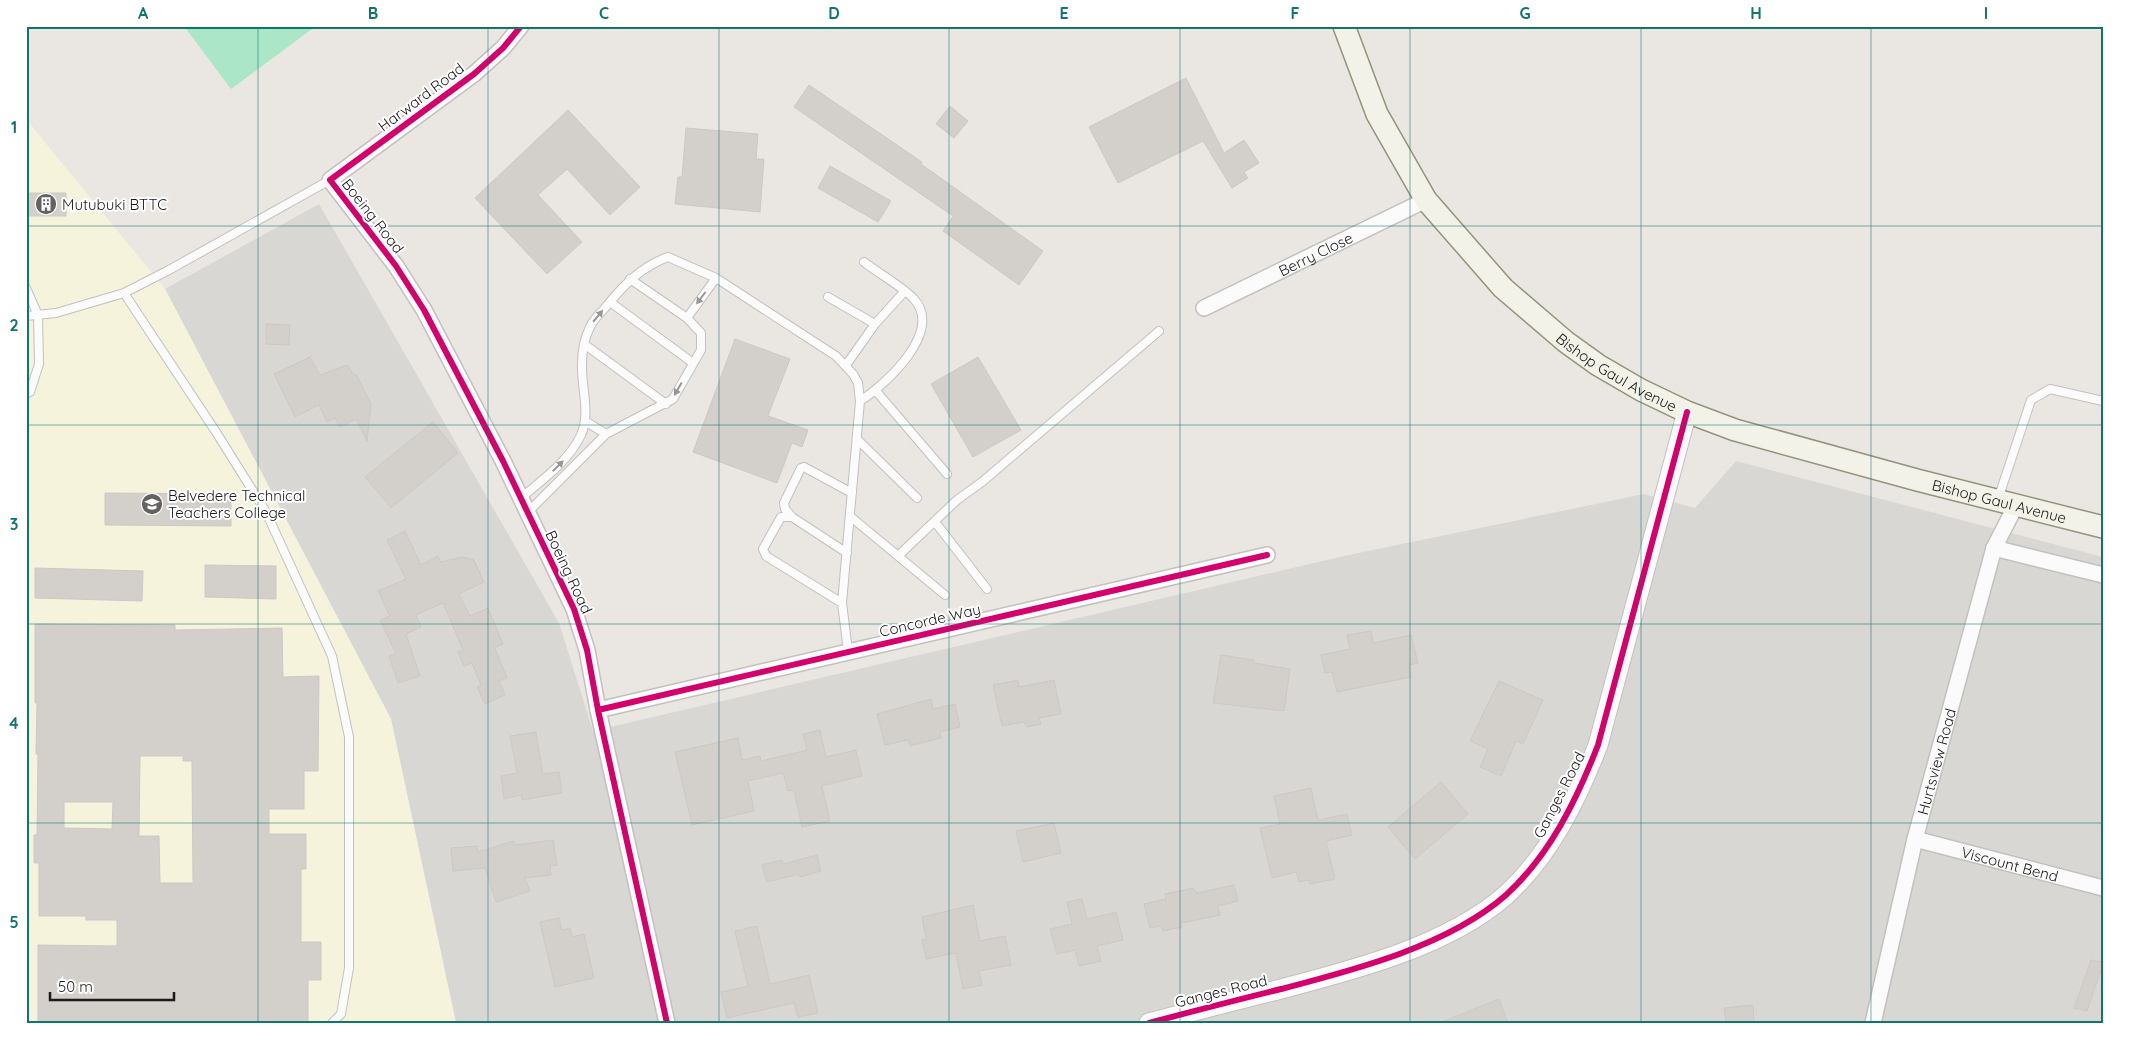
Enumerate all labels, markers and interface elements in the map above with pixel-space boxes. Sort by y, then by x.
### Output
text: A [138,3,149,23]
text: B [368,3,378,23]
text: C [599,3,609,23]
text: D [828,3,840,23]
text: E [1059,3,1069,23]
text: F [1291,3,1300,23]
text: G [1519,3,1531,23]
text: H [1750,3,1762,23]
text: I [1984,3,1988,23]
street label: Harward Road [374,59,468,135]
text: 1 [11,117,17,137]
street label: Boeing Road [338,175,408,257]
building icon: Mutubuki BTTC [34,192,58,216]
place label: Mutubuki BTTC [62,195,167,214]
street label: Berry Close [1275,228,1356,280]
one-way arrow [695,291,706,304]
one-way arrow [592,310,603,322]
text: 2 [9,315,19,335]
street label: Bishop Gaul Avenue [1552,328,1680,415]
one-way arrow [674,383,683,396]
one-way arrow [552,460,564,472]
street label: Bishop Gaul Avenue [1930,475,2069,527]
place label: Belvedere Technical Teachers College [168,486,305,522]
school or university icon: Belvedere Technical Teachers College [140,492,164,516]
text: 3 [10,514,18,534]
street label: Boeing Road [541,527,597,617]
street label: Concorde Way [877,599,983,641]
street label: Hurtsview Road [1912,706,1960,817]
text: 4 [9,713,19,733]
street label: Ganges Road [1529,749,1589,841]
street label: Viscount Bend [1959,842,2060,885]
text: 5 [9,912,19,932]
scale bar [50,969,174,1001]
street label: Ganges Road [1173,970,1269,1012]
text: 50 m [58,977,93,996]

